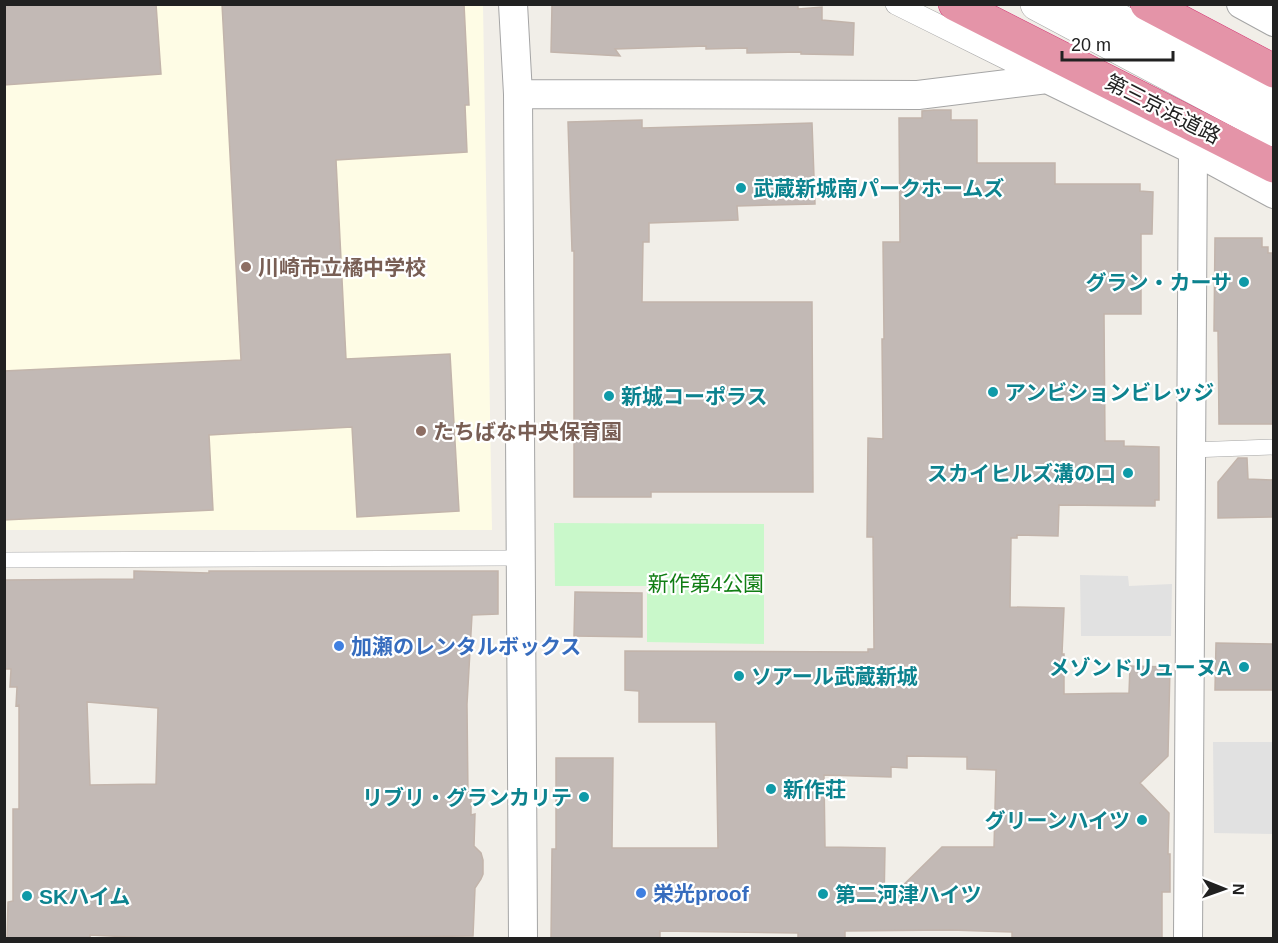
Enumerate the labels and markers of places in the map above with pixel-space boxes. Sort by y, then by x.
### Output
place label: 武蔵新城南パークホームズ [753,177,1004,200]
marker: 武蔵新城南パークホームズ [734,181,748,195]
place label: 川崎市立橘中学校 [258,256,426,279]
marker: 川崎市立橘中学校 [239,260,253,274]
place label: グラン・カーサ [1085,271,1232,294]
marker: グラン・カーサ [1237,275,1251,289]
place label: アンビションビレッジ [1005,381,1214,404]
place label: 新城コーポラス [621,385,768,408]
marker: アンビションビレッジ [986,385,1000,399]
marker: 新城コーポラス [602,389,616,403]
place label: たちばな中央保育園 [433,420,622,443]
marker: たちばな中央保育園 [414,424,428,438]
place label: スカイヒルズ溝の口 [927,462,1116,485]
marker: スカイヒルズ溝の口 [1121,466,1135,480]
place label: 加瀬のレンタルボックス [351,635,581,658]
marker: 加瀬のレンタルボックス [332,639,346,653]
place label: メゾンドリューヌA [1049,656,1232,679]
marker: メゾンドリューヌA [1237,660,1251,674]
place label: ソアール武蔵新城 [751,665,918,688]
marker: ソアール武蔵新城 [732,669,746,683]
place label: 新作荘 [783,778,846,801]
marker: 新作荘 [764,782,778,796]
place label: リブリ・グランカリテ [362,786,572,809]
marker: リブリ・グランカリテ [577,790,591,804]
place label: グリーンハイツ [984,809,1130,832]
marker: グリーンハイツ [1135,813,1149,827]
place label: 栄光proof [653,882,750,905]
place label: 第二河津ハイツ [835,883,982,906]
place label: SKハイム [39,885,130,908]
marker: 栄光proof [634,886,648,900]
marker: 第二河津ハイツ [816,887,830,901]
marker: SKハイム [20,889,34,903]

